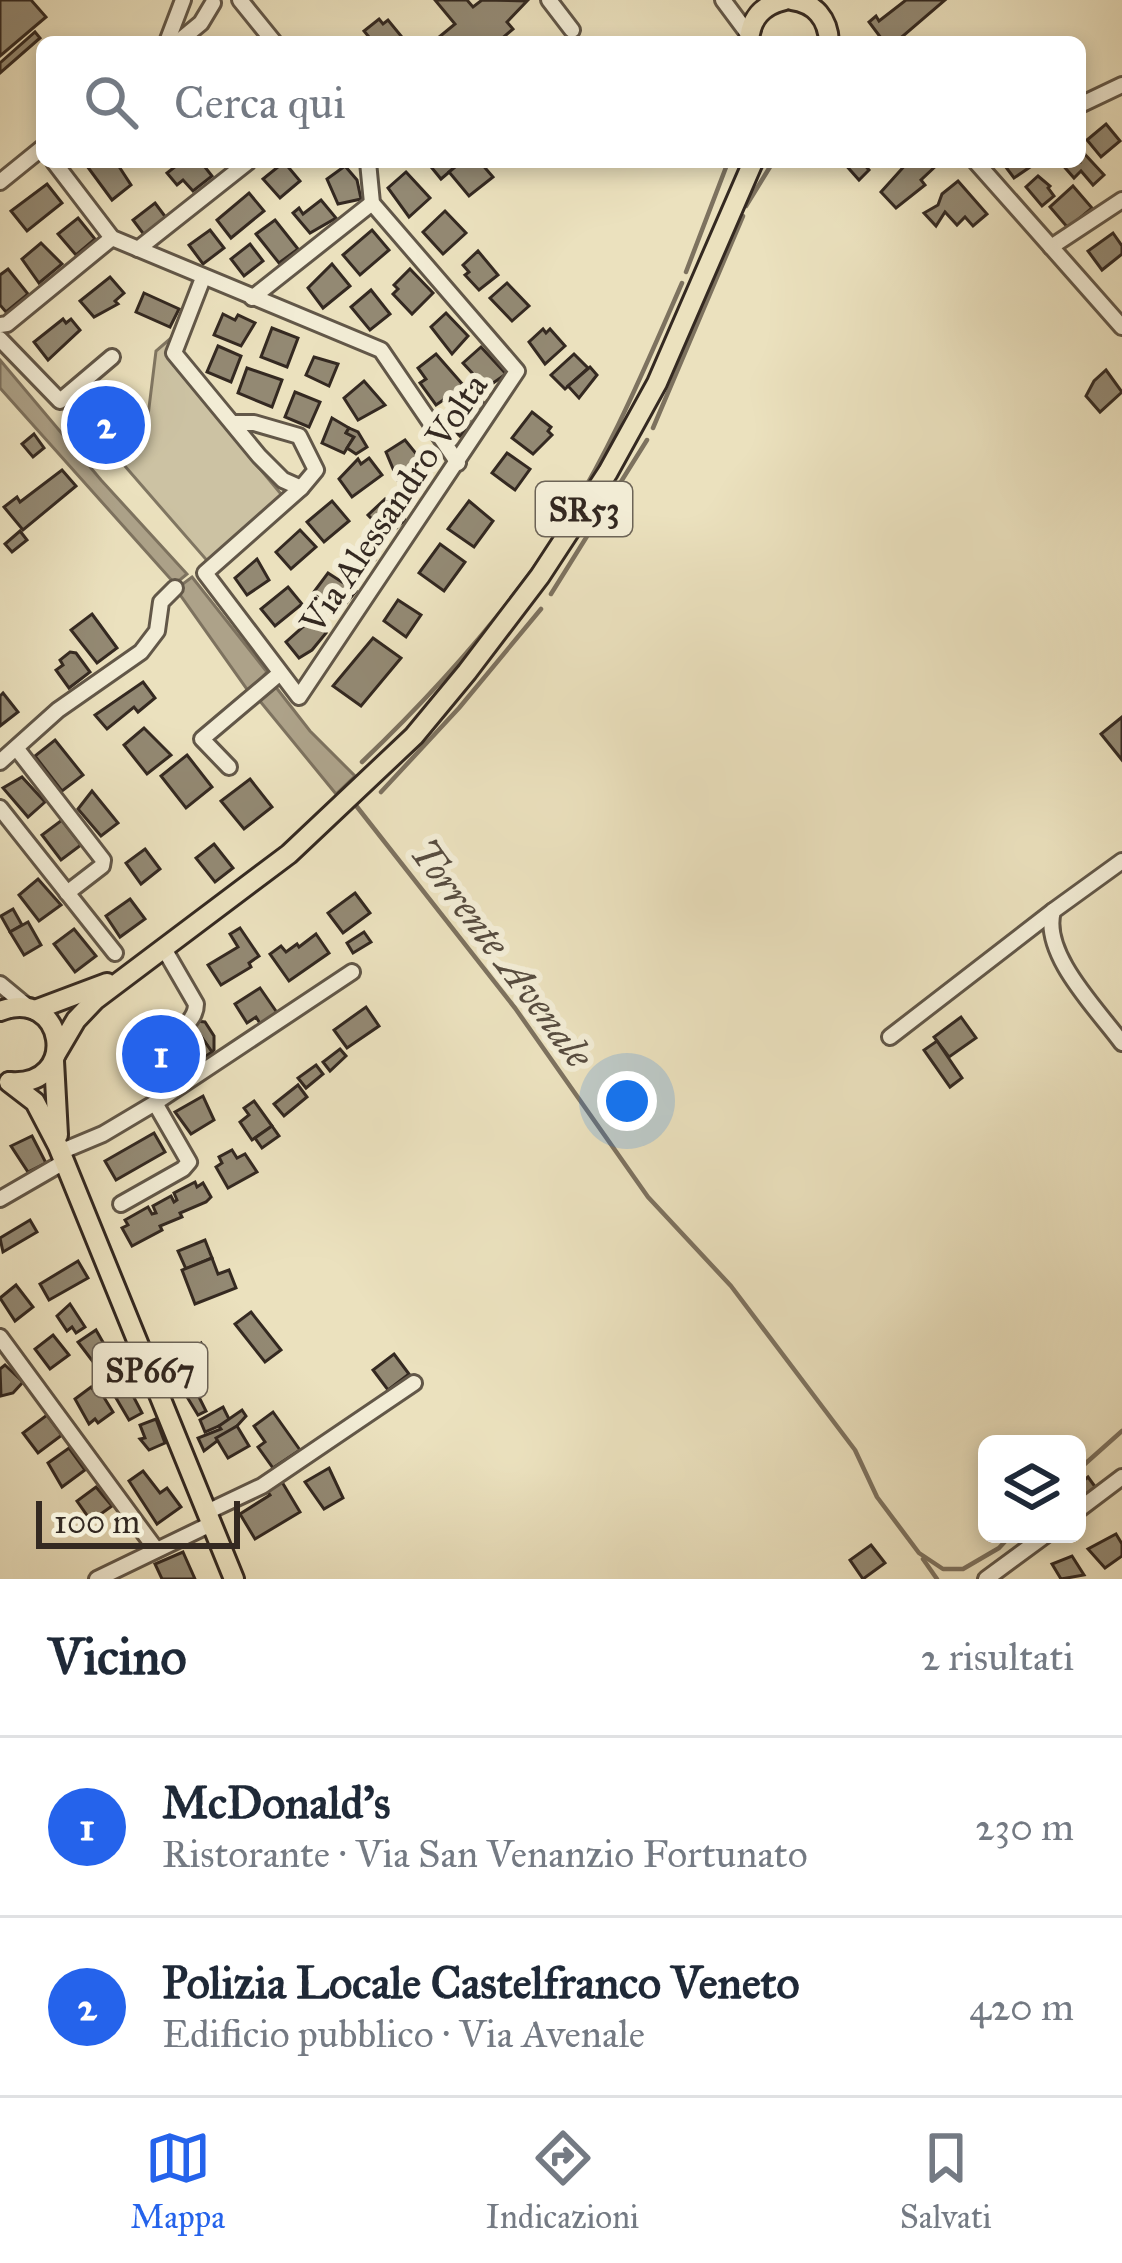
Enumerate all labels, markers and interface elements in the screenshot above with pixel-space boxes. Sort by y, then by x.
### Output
search box [36,36,1086,168]
icon: search [78,69,144,135]
text: Cerca qui [174,75,346,130]
street label: Via Alessandro Volta [290,365,497,643]
pin: 2 [67,380,145,470]
road number: SR53 [536,482,632,536]
water label: Torrente Avenale [400,830,604,1079]
pin: 1 [122,1009,200,1099]
your location [597,1071,657,1131]
road number: SP667 [93,1343,207,1397]
map controls [978,1435,1086,1543]
button: layers [978,1435,1086,1543]
scale bar [36,1495,240,1548]
text: 100 m [54,1502,140,1542]
text: Vicino [48,1626,186,1688]
text: 2 risultati [921,1633,1074,1681]
text: McDonald's [162,1775,391,1830]
text: 1 [79,1803,95,1851]
text: 230 m [975,1803,1074,1851]
text: Ristorante · Via San Venanzio Fortunato [162,1830,808,1878]
text: Polizia Locale Castelfranco Veneto [162,1955,800,2010]
text: 2 [77,1983,97,2031]
text: 420 m [969,1983,1074,2031]
text: Edificio pubblico · Via Avenale [162,2010,645,2058]
tab: Mappa [130,2125,225,2237]
tab: Indicazioni [486,2125,639,2237]
tab: Salvati [900,2125,992,2237]

